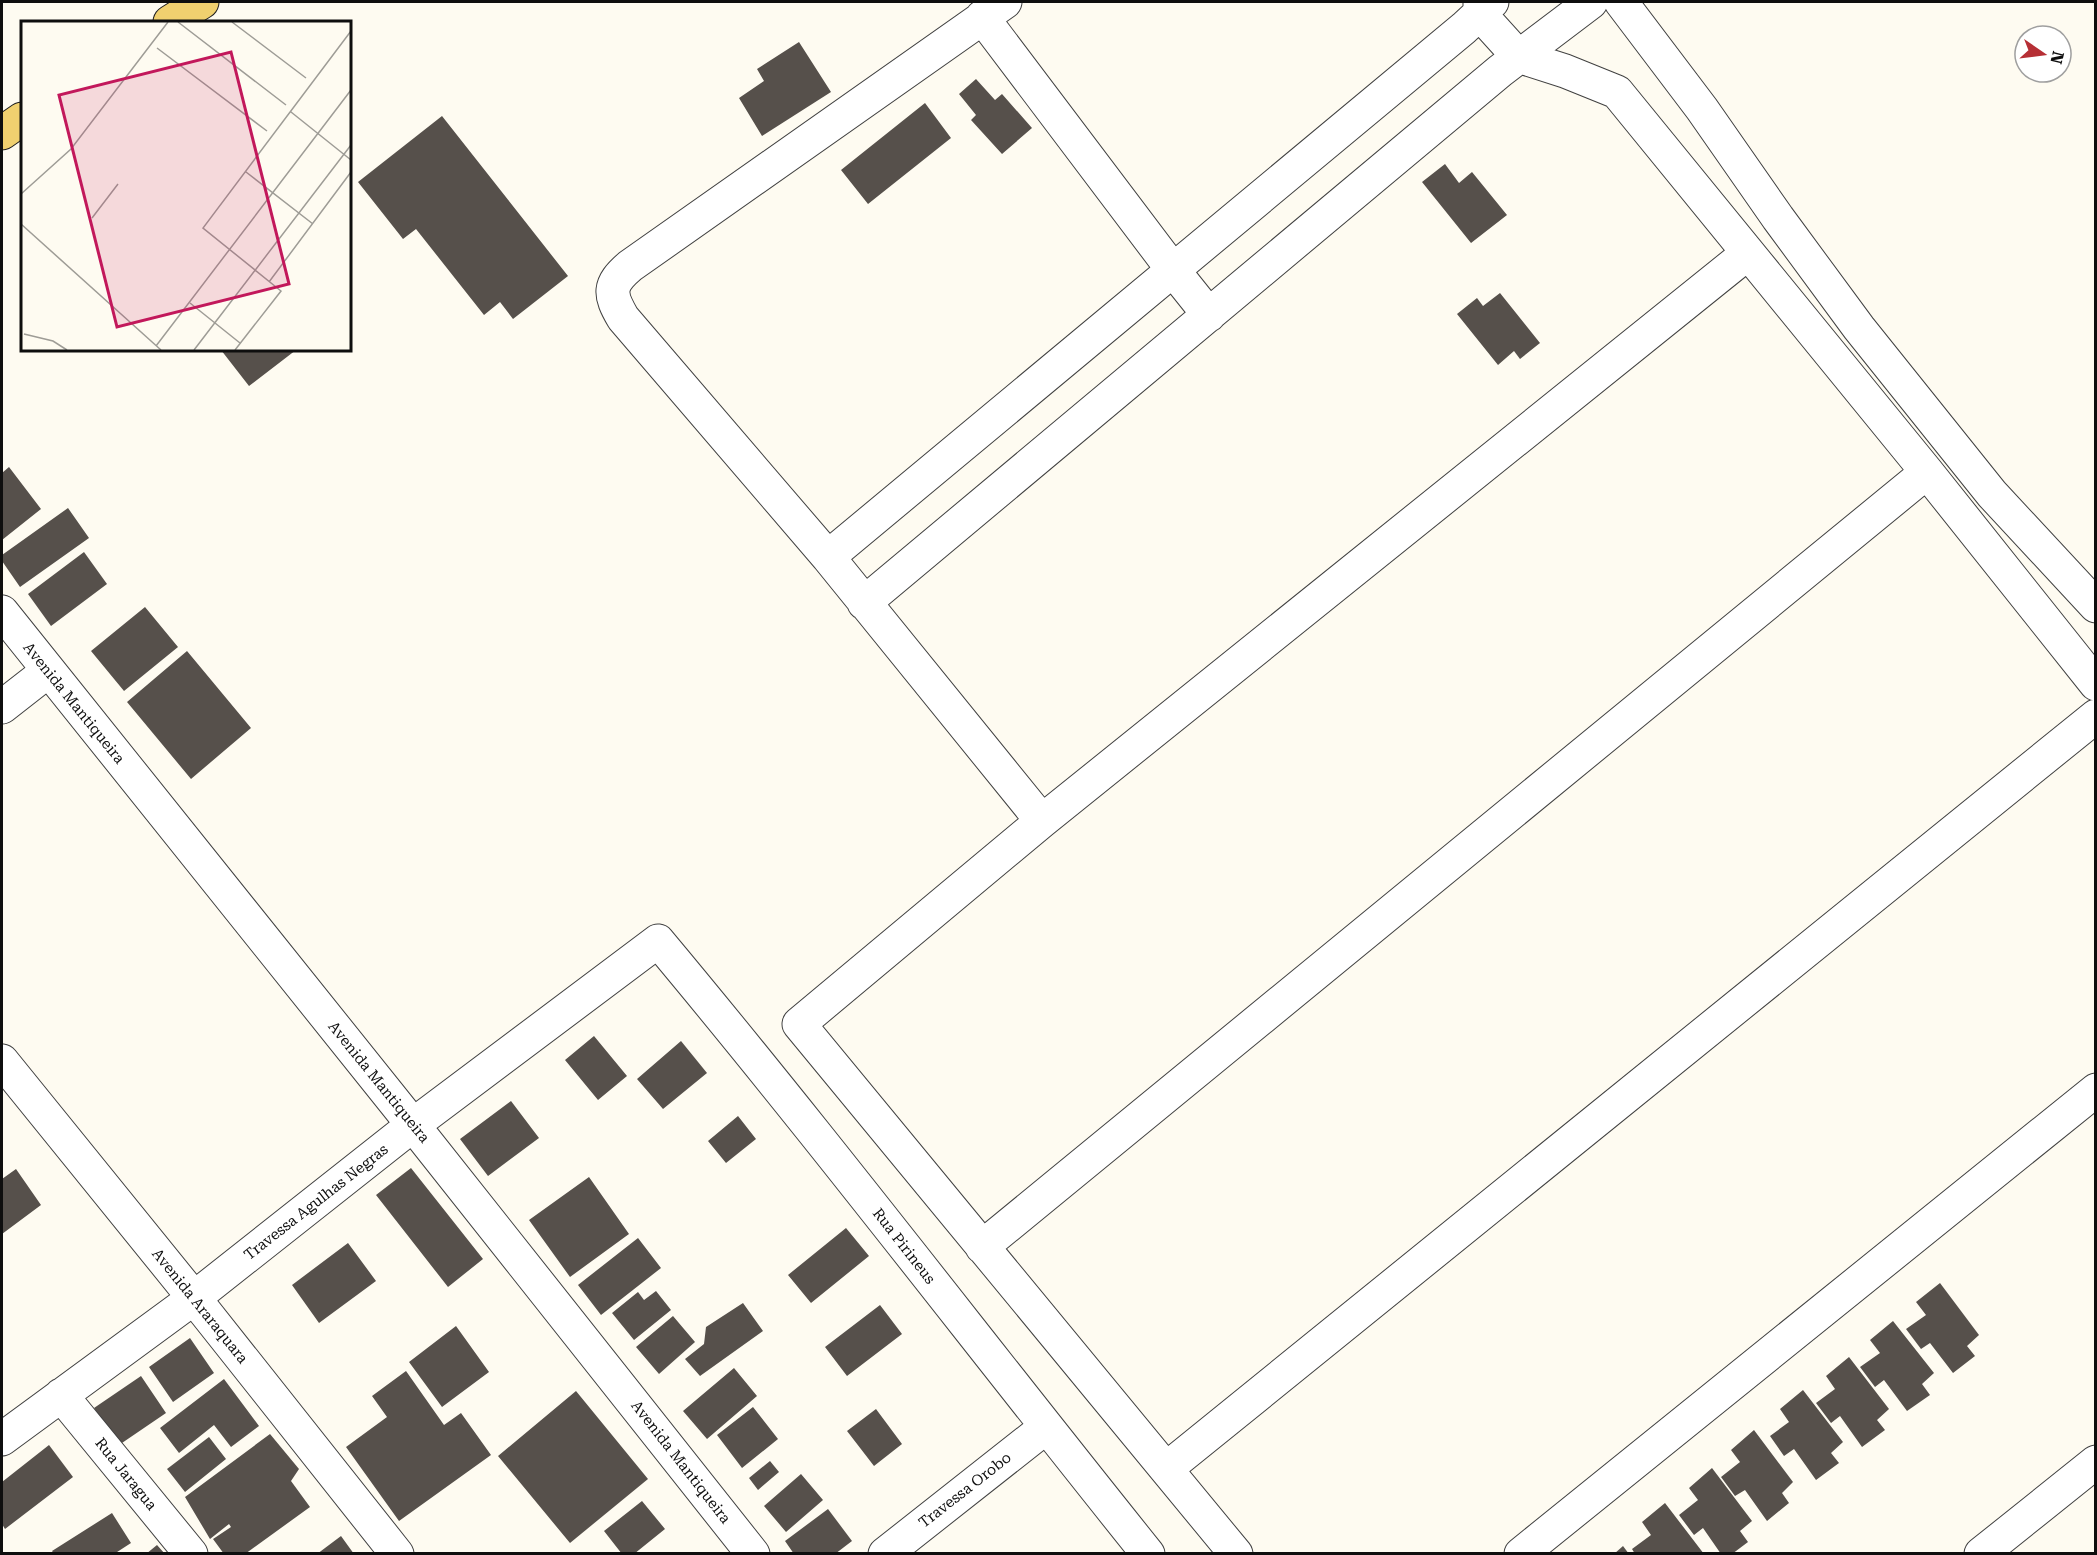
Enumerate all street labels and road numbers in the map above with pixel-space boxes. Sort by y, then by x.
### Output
street label: Avenida Mantiqueira [19,639,129,767]
street label: Avenida Mantiqueira [324,1018,434,1146]
street label: Travessa Agulhas Negras [240,1140,392,1264]
street label: Rua Pirineus [869,1205,939,1287]
street label: Avenida Araraquara [148,1245,252,1367]
street label: Avenida Mantiqueira [627,1397,735,1527]
street label: Rua Jaragua [91,1434,161,1514]
street label: Travessa Orobo [915,1448,1015,1532]

